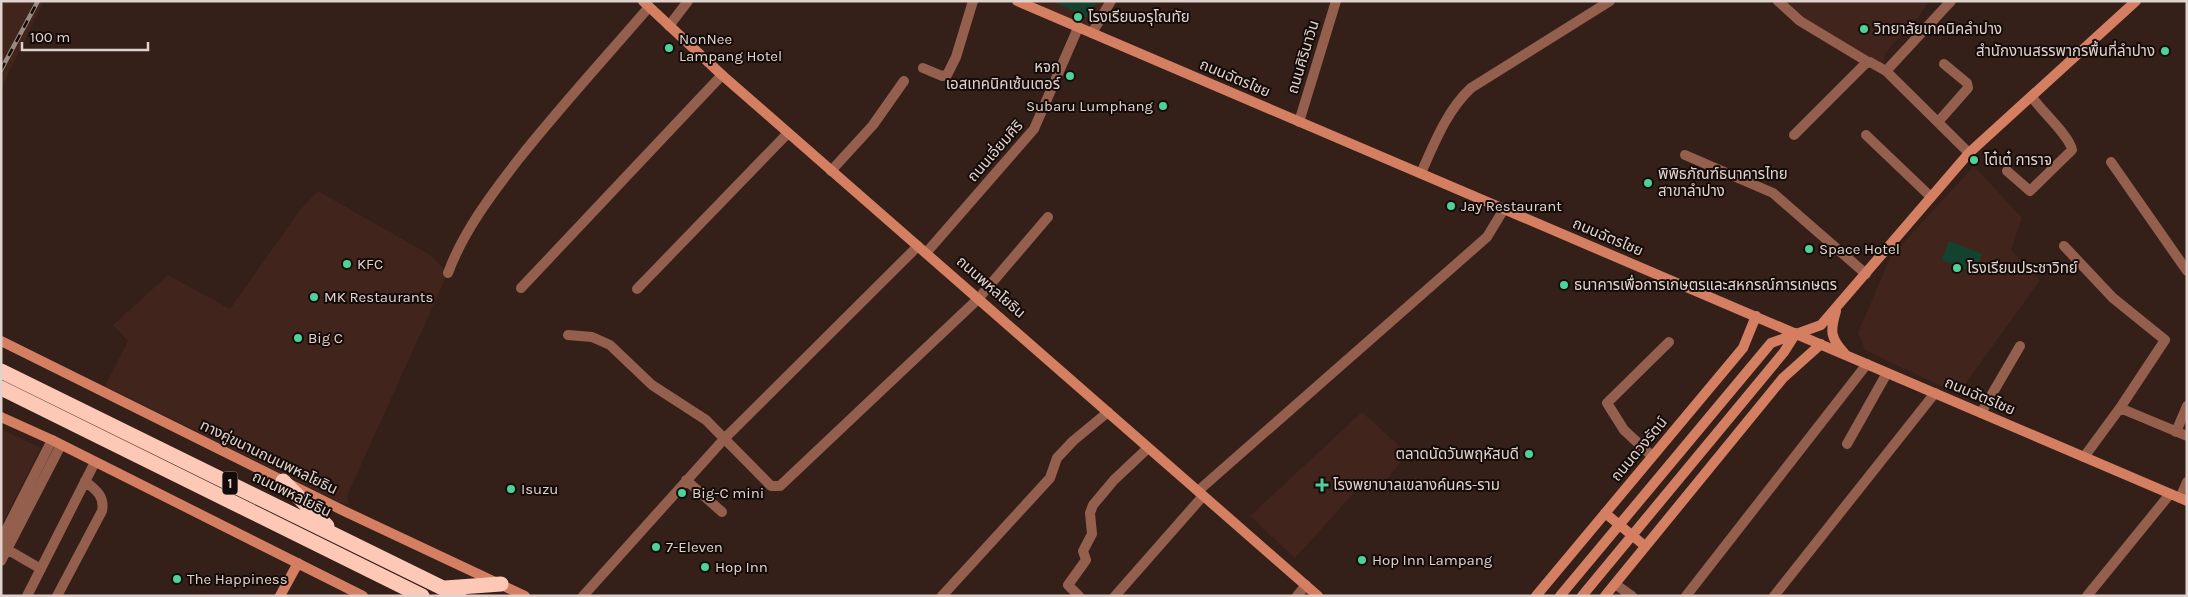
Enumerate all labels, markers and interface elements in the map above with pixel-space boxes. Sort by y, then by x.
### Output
place label: โรงเรียนอรุโณทัย [1088,8,1190,26]
marker: โรงเรียนอรุโณทัย [1072,11,1084,23]
street label: ถนนศิรินาวิน [1283,18,1323,96]
scale bar [22,20,149,52]
place label: วิทยาลัยเทคนิคลำปาง [1874,20,2002,38]
marker: วิทยาลัยเทคนิคลำปาง [1858,23,1870,35]
text: 100 m [30,28,70,46]
place label: NonNee Lampang Hotel [679,30,782,65]
place label: สำนักงานสรรพากรพื้นที่ลำปาง [1976,40,2155,60]
marker: NonNee Lampang Hotel [663,42,675,54]
marker: สำนักงานสรรพากรพื้นที่ลำปาง [2159,45,2171,57]
street label: ถนนฉัตรไชย [1197,55,1273,101]
place label: หจก เอสเทคนิคเซ้นเตอร์ [946,58,1061,93]
marker: หจก เอสเทคนิคเซ้นเตอร์ [1064,70,1076,82]
place label: Subaru Lumphang [1026,97,1154,115]
marker: Subaru Lumphang [1157,100,1169,112]
street label: ถนนเอี่ยมศิริ [962,115,1026,185]
place label: โต๋เต๋ การาจ [1984,150,2052,169]
marker: โต๋เต๋ การาจ [1968,154,1980,166]
place label: พิพิธภัณฑ์ธนาคารไทย สาขาลำปาง [1658,165,1788,200]
marker: พิพิธภัณฑ์ธนาคารไทย สาขาลำปาง [1642,177,1654,189]
place label: Jay Restaurant [1461,197,1562,215]
marker: Jay Restaurant [1445,200,1457,212]
street label: ถนนฉัตรไชย [1570,214,1646,260]
place label: Space Hotel [1819,240,1900,258]
marker: Space Hotel [1803,243,1815,255]
street label: ถนนพหลโยธิน [953,252,1029,322]
place label: KFC [357,255,383,273]
marker: KFC [341,258,353,270]
place label: โรงเรียนประชาวิทย์ [1967,259,2078,277]
marker: โรงเรียนประชาวิทย์ [1951,262,1963,274]
place label: ธนาคารเพื่อการเกษตรและสหกรณ์การเกษตร [1574,274,1837,294]
marker: ธนาคารเพื่อการเกษตรและสหกรณ์การเกษตร [1558,279,1570,291]
place label: MK Restaurants [324,288,433,306]
marker: MK Restaurants [308,291,320,303]
place label: Big C [308,329,343,347]
marker: Big C [292,332,304,344]
street label: ถนนฉัตรไชย [1942,373,2018,419]
street label: ถนนดวงรัตน์ [1607,413,1671,485]
street label: ทางคู่ขนานถนนพหลโยธิน [197,416,341,498]
place label: ตลาดนัดวันพฤหัสบดี [1395,445,1519,463]
marker: ตลาดนัดวันพฤหัสบดี [1523,448,1535,460]
street label: ถนนพหลโยธิน [250,467,334,521]
road number: 1 [222,472,238,494]
place label: โรงพยาบาลเขลางค์นคร-ราม [1333,476,1500,494]
marker: โรงพยาบาลเขลางค์นคร-ราม [1315,478,1329,492]
place label: Isuzu [521,480,558,498]
marker: Isuzu [505,483,517,495]
place label: Big-C mini [692,484,764,502]
marker: Big-C mini [676,487,688,499]
place label: 7-Eleven [666,538,723,556]
marker: 7-Eleven [650,541,662,553]
place label: Hop Inn Lampang [1372,551,1493,569]
marker: Hop Inn Lampang [1356,554,1368,566]
place label: Hop Inn [715,558,768,576]
marker: Hop Inn [699,561,711,573]
place label: The Happiness [187,570,288,588]
marker: The Happiness [171,573,183,585]

